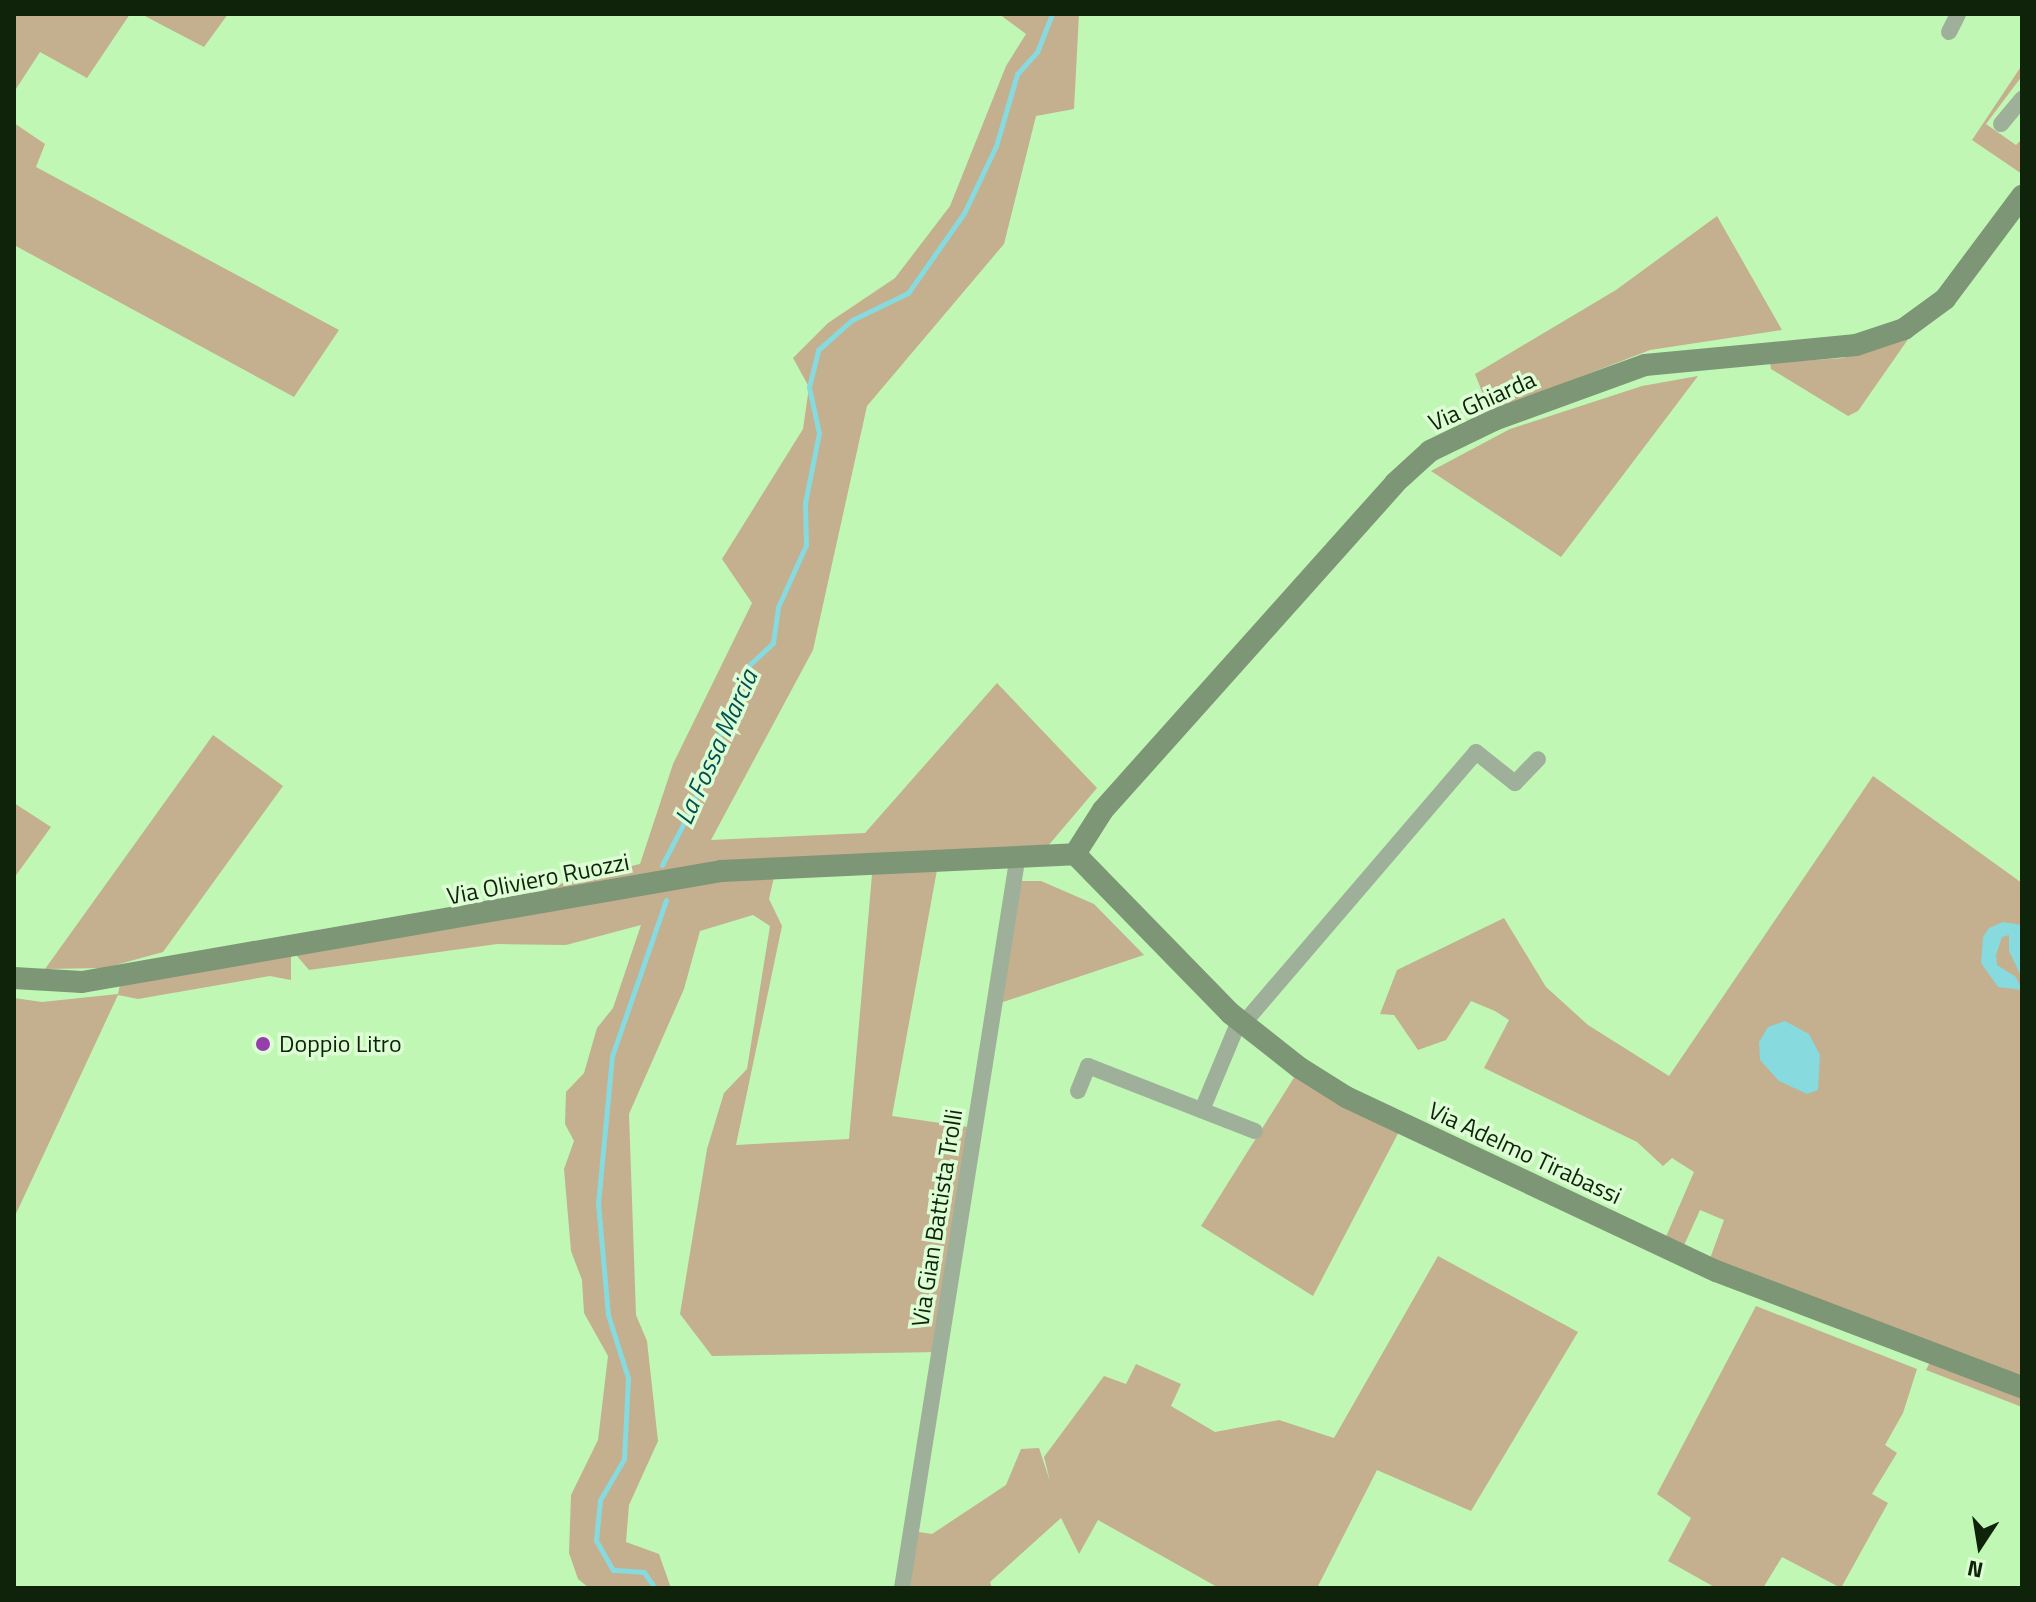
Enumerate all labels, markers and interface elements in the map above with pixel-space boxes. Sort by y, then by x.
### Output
street label: Via Ghiarda [1424,365,1540,437]
water label: La Fossa Marcia [668,665,764,829]
street label: Via Oliviero Ruozzi [444,847,632,911]
place label: Doppio Litro [279,1030,402,1058]
marker: Doppio Litro [254,1035,272,1053]
street label: Via Adelmo Tirabassi [1424,1096,1626,1210]
street label: Via Gian Battista Trolli [906,1107,968,1329]
north arrow [1940,1506,2020,1586]
text: N [1964,1551,1986,1588]

